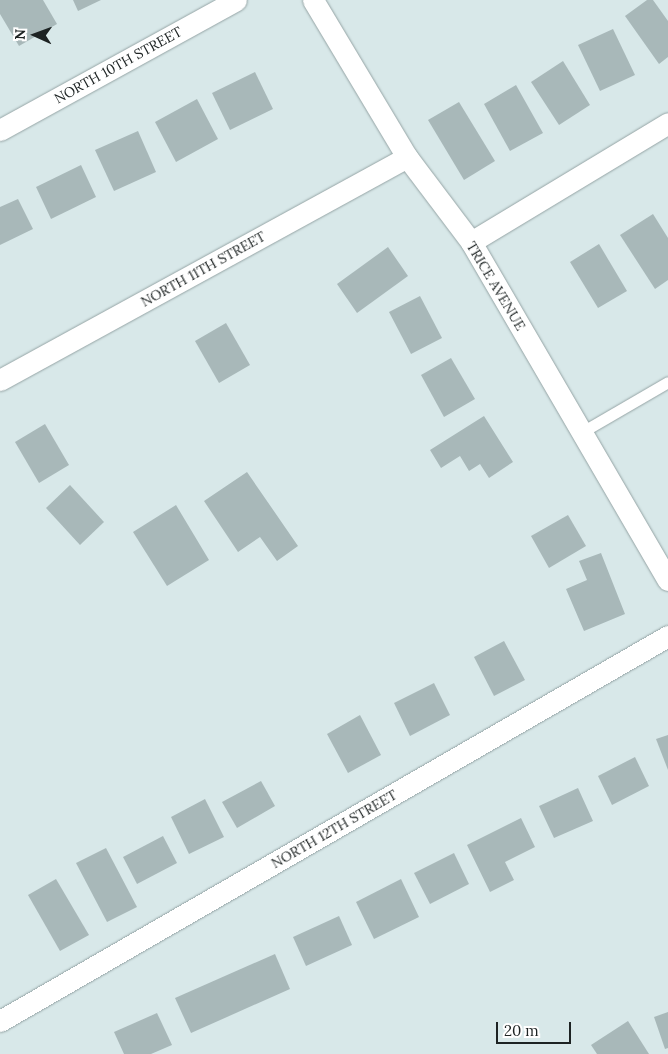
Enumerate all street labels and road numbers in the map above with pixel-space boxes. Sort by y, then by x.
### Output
street label: NORTH 10TH STREET [51,23,185,107]
street label: NORTH 11TH STREET [138,228,268,310]
street label: TRICE AVENUE [463,239,529,333]
street label: NORTH 12TH STREET [268,786,400,872]

